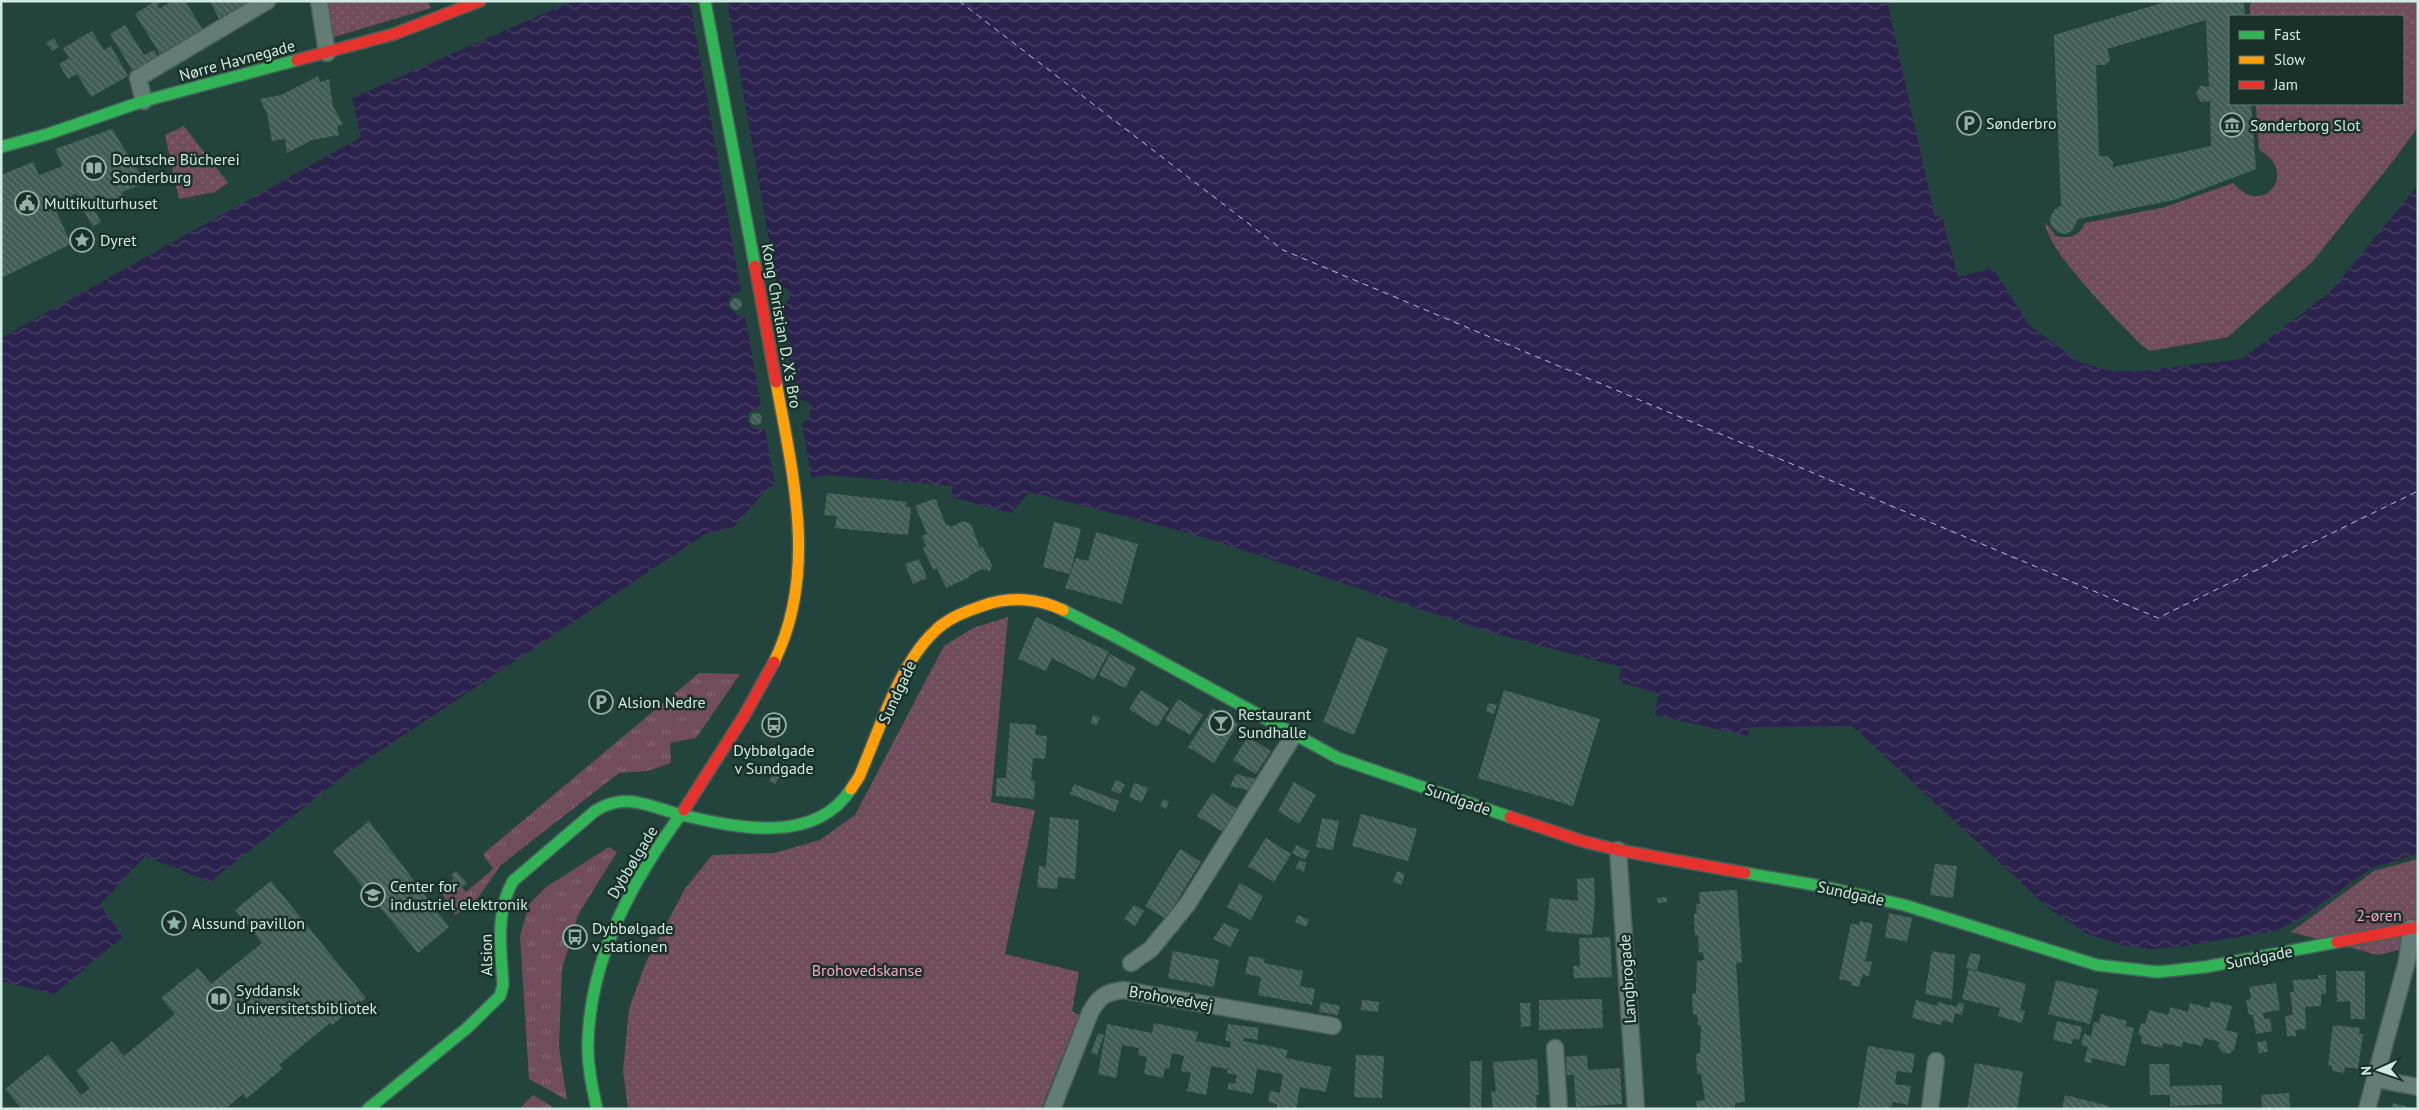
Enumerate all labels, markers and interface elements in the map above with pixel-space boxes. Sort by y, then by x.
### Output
legend [2229,15,2404,105]
text: Fast [2274,25,2301,44]
street label: Nørre Havnegade [177,35,297,85]
text: Slow [2274,50,2305,69]
text: Jam [2273,75,2298,94]
parking icon: Sønderbro [1956,110,1982,136]
museum icon: Sønderborg Slot [2219,112,2245,138]
place label: Sønderbro [1986,113,2057,133]
place label: Sønderborg Slot [2250,115,2361,135]
place label: Deutsche Bücherei Sonderburg [112,149,240,187]
library icon: Deutsche Bücherei Sonderburg [81,155,107,181]
public building icon: Multikulturhuset [14,190,40,216]
place label: Multikulturhuset [44,193,158,213]
place icon: Dyret [69,227,95,253]
place label: Dyret [100,230,137,250]
street label: Kong Christian D. X's Bro [758,242,806,410]
street label: Sundgade [874,657,920,727]
parking icon: Alsion Nedre [588,689,614,715]
place label: Alsion Nedre [618,692,706,712]
place label: Restaurant Sundhalle [1238,704,1312,742]
bar icon: Restaurant Sundhalle [1208,710,1234,736]
bus stop icon: Dybbølgade v Sundgade [761,712,787,738]
place label: Dybbølgade v Sundgade [733,740,815,778]
street label: Sundgade [1423,779,1493,819]
street label: Dybbølgade [602,822,662,902]
place label: Center for industriel elektronik [390,876,528,914]
street label: Sundgade [1816,876,1886,910]
school or university icon: Center for industriel elektronik [360,882,386,908]
park label: 2-øren [2356,905,2402,925]
place icon: Alssund pavillon [161,910,187,936]
place label: Alssund pavillon [192,913,305,933]
place label: Dybbølgade v stationen [592,918,673,956]
bus stop icon: Dybbølgade v stationen [562,924,588,950]
street label: Alsion [476,934,496,976]
street label: Langbrogade [1614,934,1640,1024]
street label: Sundgade [2224,941,2294,973]
park label: Brohovedskanse [812,960,922,980]
place label: Syddansk Universitetsbibliotek [236,980,378,1018]
street label: Brohovedvej [1128,981,1214,1015]
library icon: Syddansk Universitetsbibliotek [206,986,232,1012]
north arrow [2354,1045,2404,1095]
text: N [2357,1066,2375,1076]

